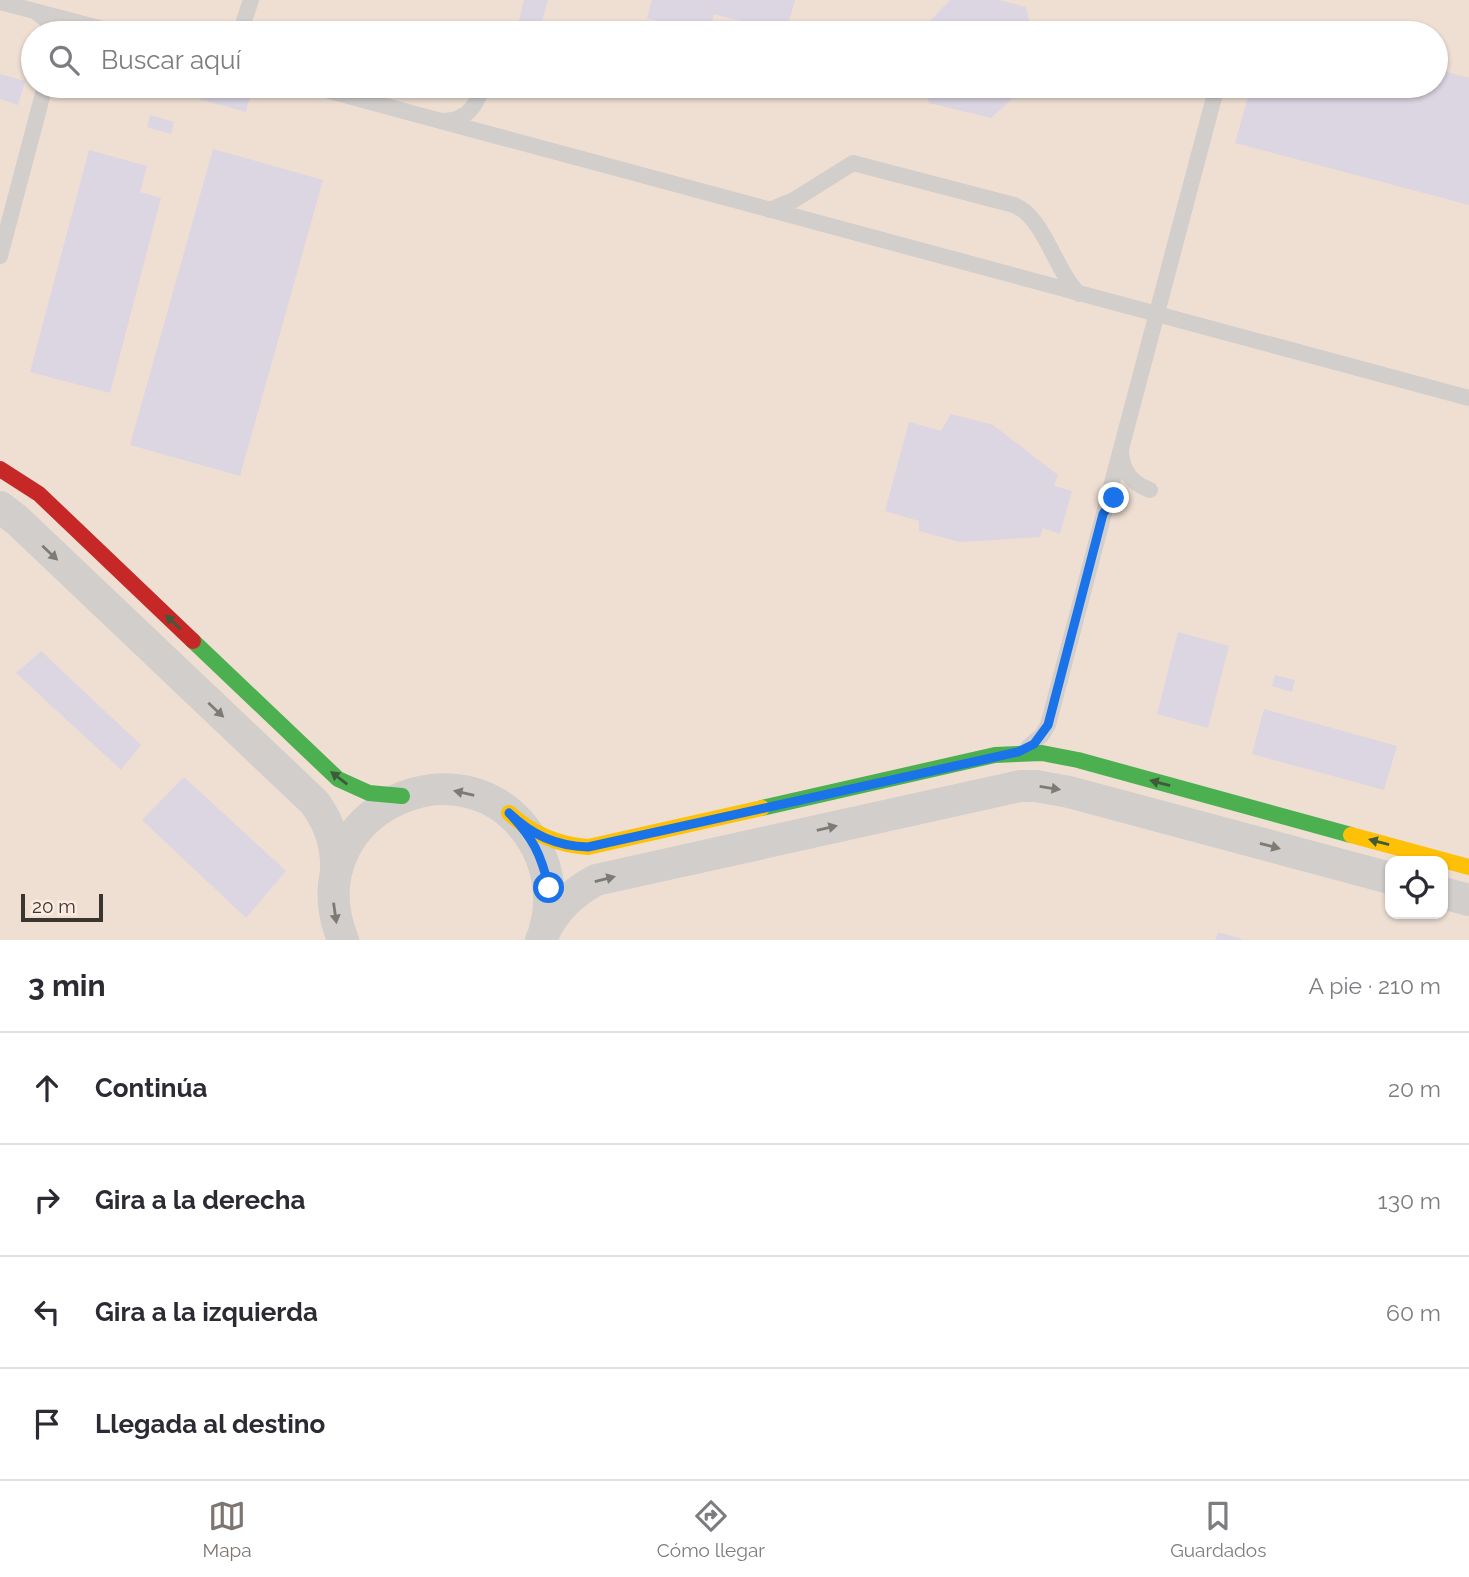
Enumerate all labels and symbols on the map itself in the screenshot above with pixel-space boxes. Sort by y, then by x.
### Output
route end [1098,482,1129,513]
one-way arrow [42,545,59,562]
one-way arrow [164,614,181,631]
one-way arrow [207,701,224,717]
one-way arrow [330,770,348,785]
one-way arrow [1149,777,1171,788]
one-way arrow [1039,783,1061,794]
one-way arrow [453,787,475,798]
one-way arrow [816,823,838,834]
one-way arrow [1369,837,1390,847]
one-way arrow [1259,841,1281,852]
route start [533,872,564,903]
one-way arrow [594,873,616,884]
scale bar [21,891,103,923]
one-way arrow [330,902,341,924]

